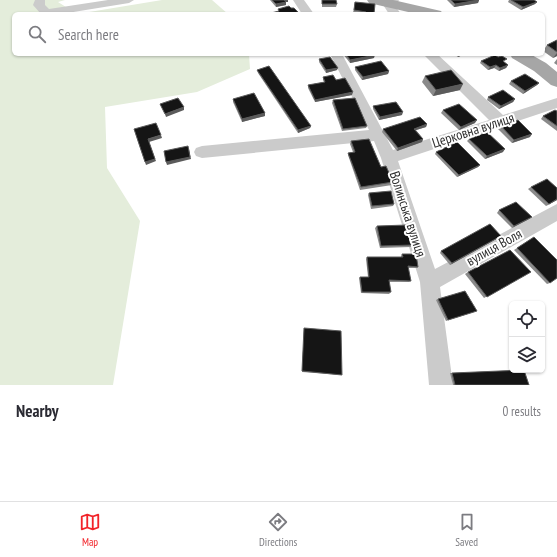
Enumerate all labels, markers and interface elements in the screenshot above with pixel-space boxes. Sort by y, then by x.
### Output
search box [12,12,545,56]
icon: search [26,23,48,45]
text: Search here [58,25,119,44]
street label: Церковна вулиця [430,108,516,152]
street label: Волинська вулиця [386,169,430,259]
street label: вулиця Воля [463,224,525,270]
map controls [509,301,545,373]
button: locate [509,301,545,337]
button: layers [509,337,545,373]
text: Nearby [16,400,59,422]
text: 0 results [502,403,541,420]
tab: Map [79,511,101,549]
tab: Directions [259,511,297,549]
tab: Saved [455,511,478,549]

